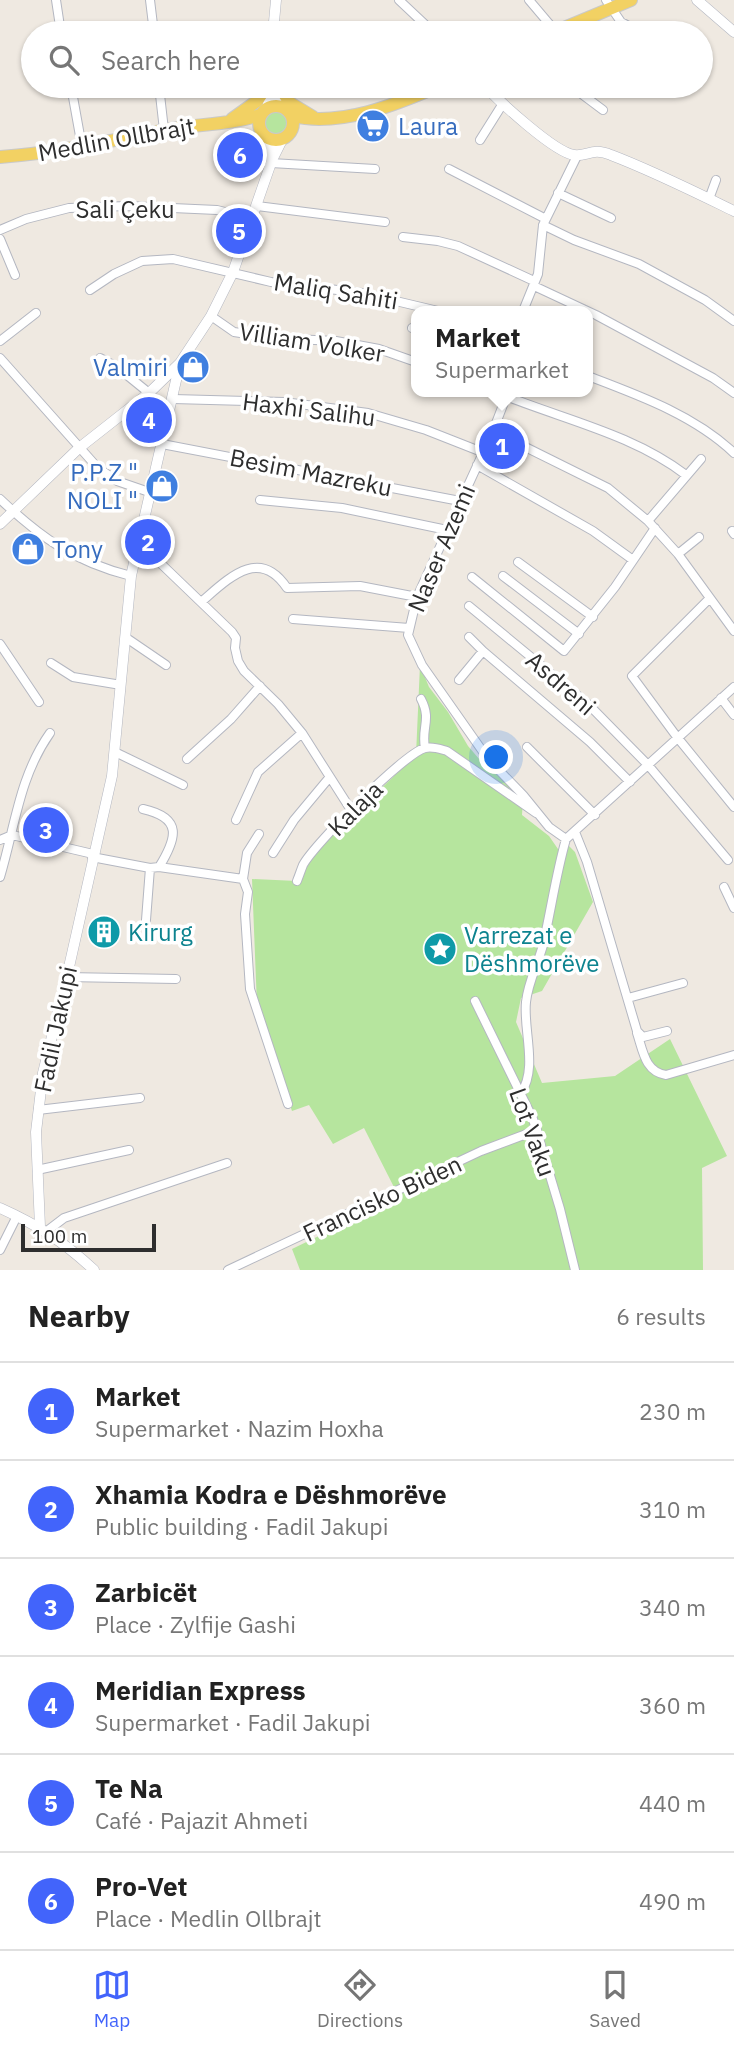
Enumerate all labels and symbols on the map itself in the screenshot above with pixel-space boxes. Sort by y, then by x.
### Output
supermarket icon: Laura [354,107,392,145]
street label: Medlin Ollbrajt [35,110,197,168]
place label: Laura [398,110,458,142]
pin: 6 [217,129,263,181]
street label: Sali Çeku [75,193,175,225]
pin: 5 [216,205,262,257]
street label: Maliq Sahiti [272,265,400,317]
street label: Villiam Volker [237,315,387,369]
shop icon: Valmiri [174,348,212,386]
place label: Valmiri [93,351,168,383]
street label: Haxhi Salihu [241,385,377,433]
pin: 4 [126,394,172,446]
pin: 1 [479,420,525,472]
street label: Besim Mazreku [227,441,395,503]
place label: P.P.Z " NOLI " [67,456,138,516]
shop icon: P.P.Z " NOLI " [143,467,181,505]
street label: Naser Azemi [400,479,482,617]
pin: 2 [125,516,171,568]
shop icon: Tony [9,530,47,568]
place label: Tony [52,533,103,565]
street label: Asdreni [519,644,603,722]
your location [479,740,513,774]
street label: Kalaja [320,773,390,843]
pin: 3 [23,804,69,856]
building icon: Kirurg [85,913,123,951]
place label: Kirurg [128,916,193,948]
place label: Varrezat e Dëshmorëve [464,919,599,979]
place icon: Varrezat e Dëshmorëve [421,930,459,968]
street label: Fadil Jakupi [26,963,84,1095]
street label: Lot Vaku [502,1083,564,1181]
street label: Francisko Biden [297,1147,467,1249]
scale bar [21,1221,156,1253]

